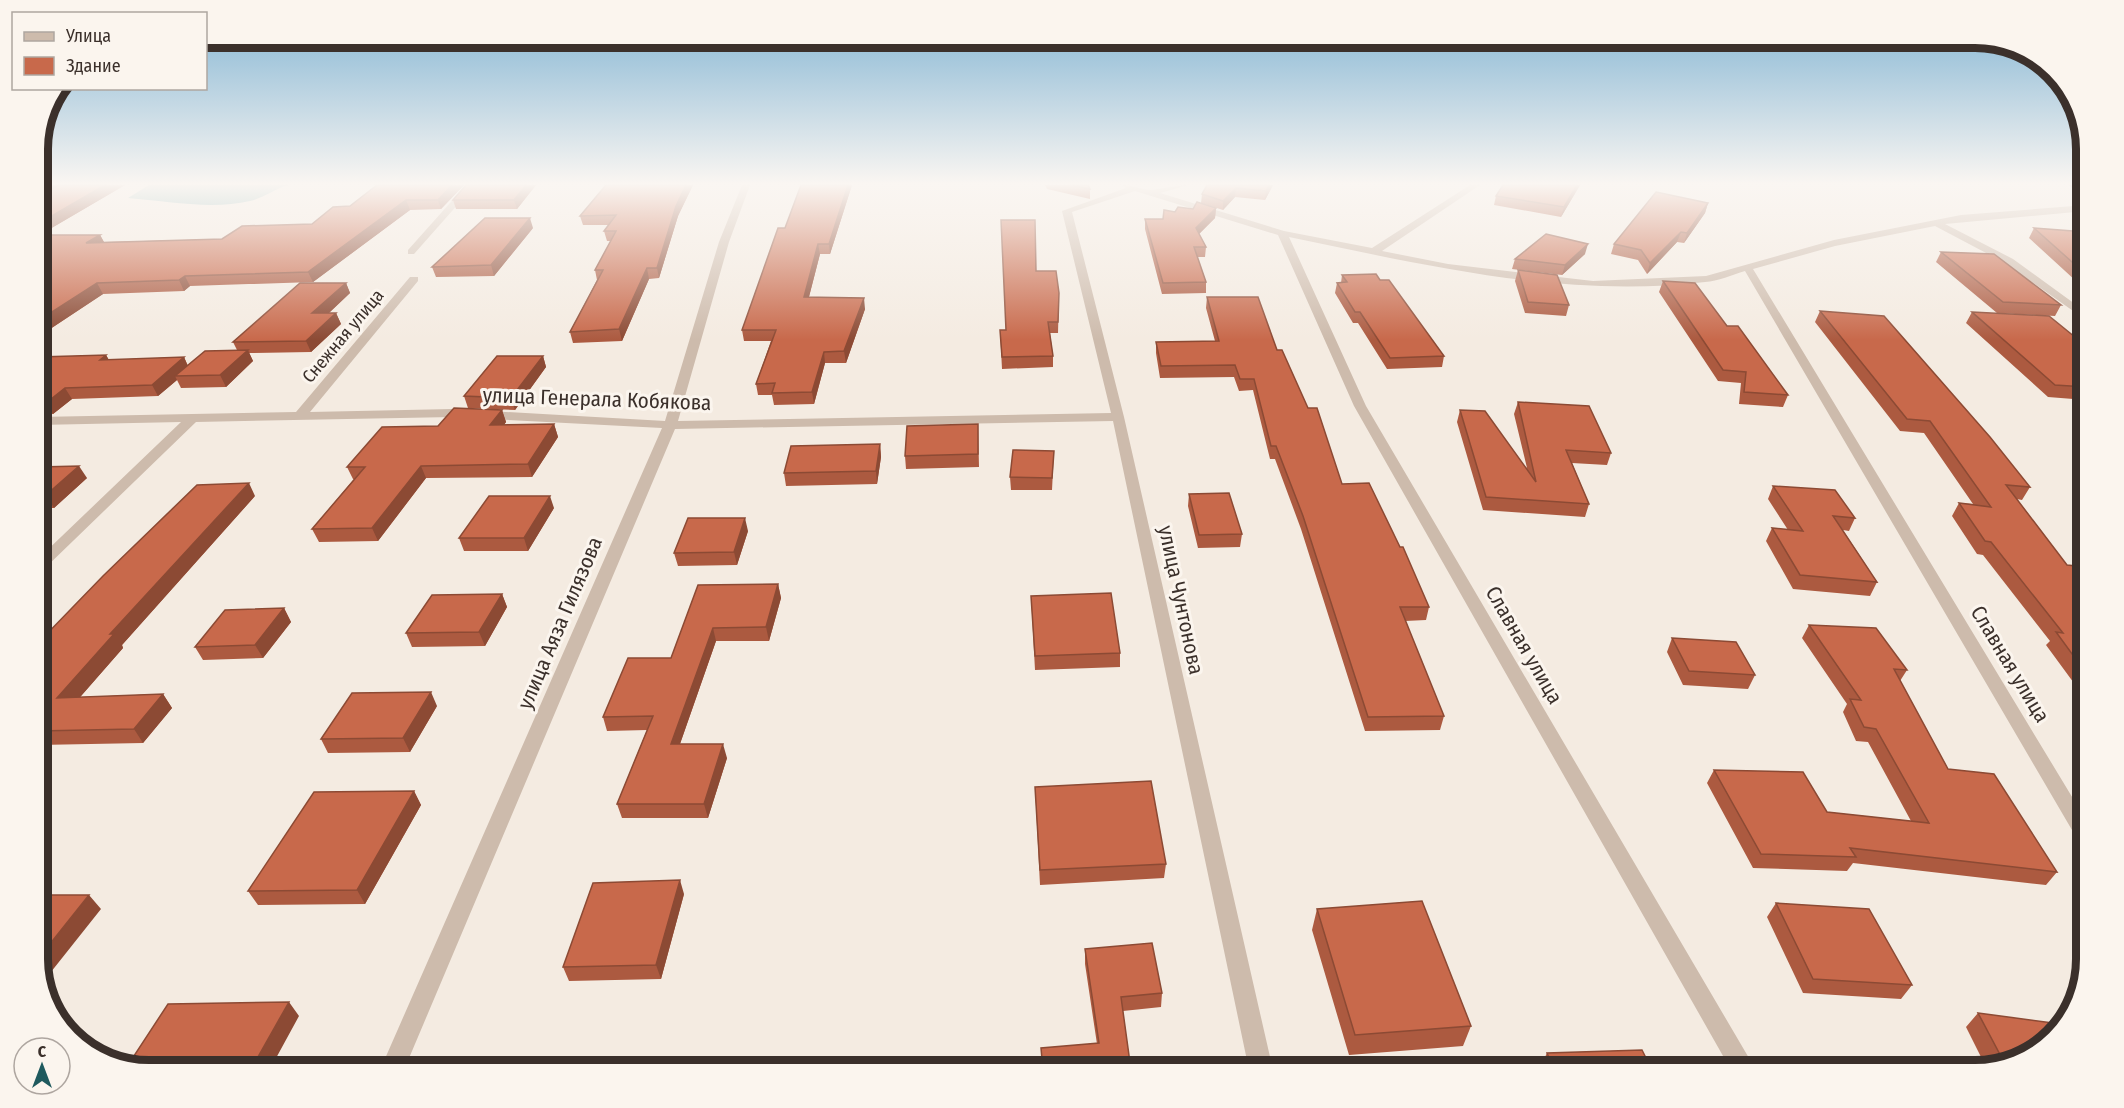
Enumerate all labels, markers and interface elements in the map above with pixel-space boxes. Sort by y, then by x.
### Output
legend [12,12,207,90]
text: Улица [65,25,111,47]
text: Здание [66,55,121,77]
street label: Снежная улица [297,285,389,387]
street label: улица Генерала Кобякова [482,382,712,416]
street label: улица Чунтонова [1153,523,1209,677]
street label: улица Аяза Гилязова [512,533,608,713]
street label: Славная улица [1480,581,1568,709]
street label: Славная улица [1965,601,2055,727]
north arrow [12,1036,72,1096]
text: С [38,1042,47,1061]

